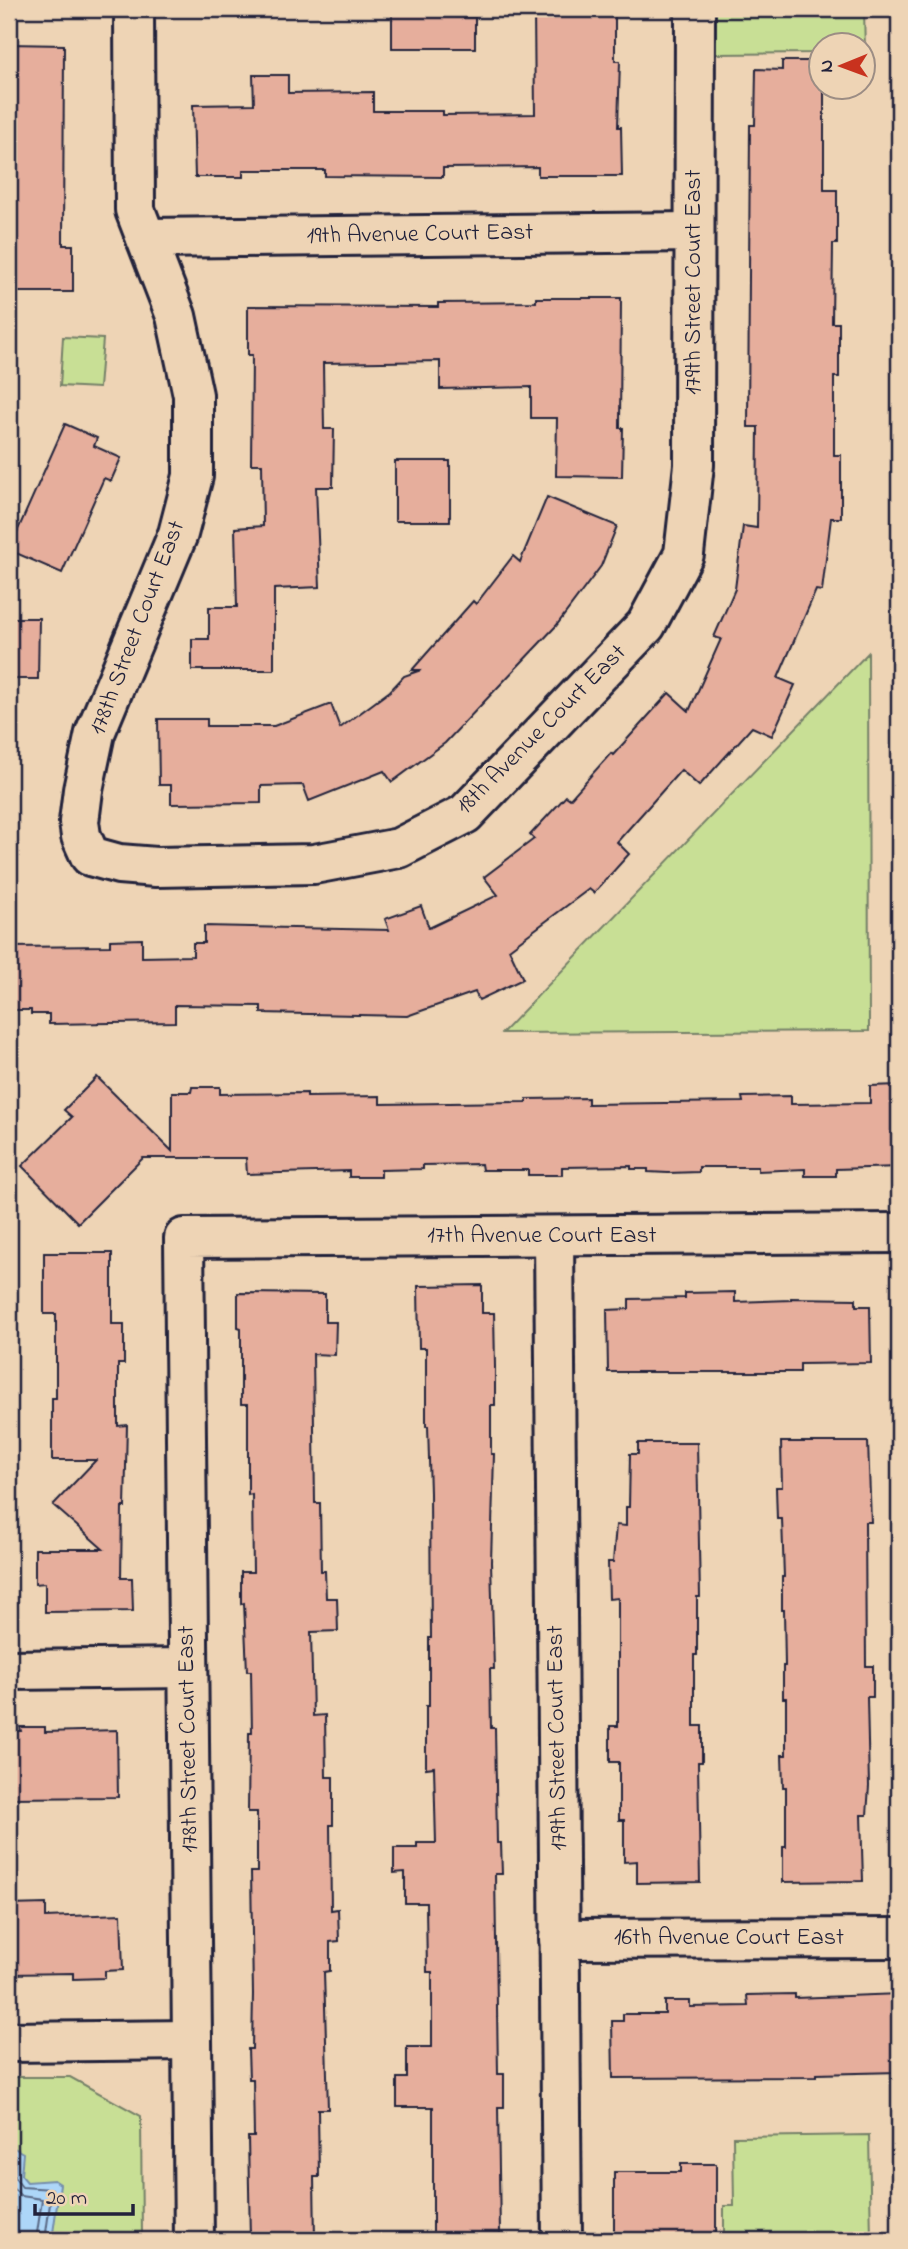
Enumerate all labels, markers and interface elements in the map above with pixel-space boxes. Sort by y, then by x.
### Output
north arrow [806,32,876,102]
text: N [814,59,841,73]
street label: 179th Street Court East [677,169,712,395]
street label: 19th Avenue Court East [306,216,534,254]
street label: 178th Street Court East [81,516,195,740]
street label: 18th Avenue Court East [449,637,635,823]
street label: 17th Avenue Court East [427,1219,657,1254]
street label: 178th Street Court East [170,1625,208,1853]
street label: 179th Street Court East [539,1625,577,1851]
street label: 16th Avenue Court East [614,1921,844,1956]
scale bar [35,2172,133,2216]
text: 20 m [46,2184,87,2214]

